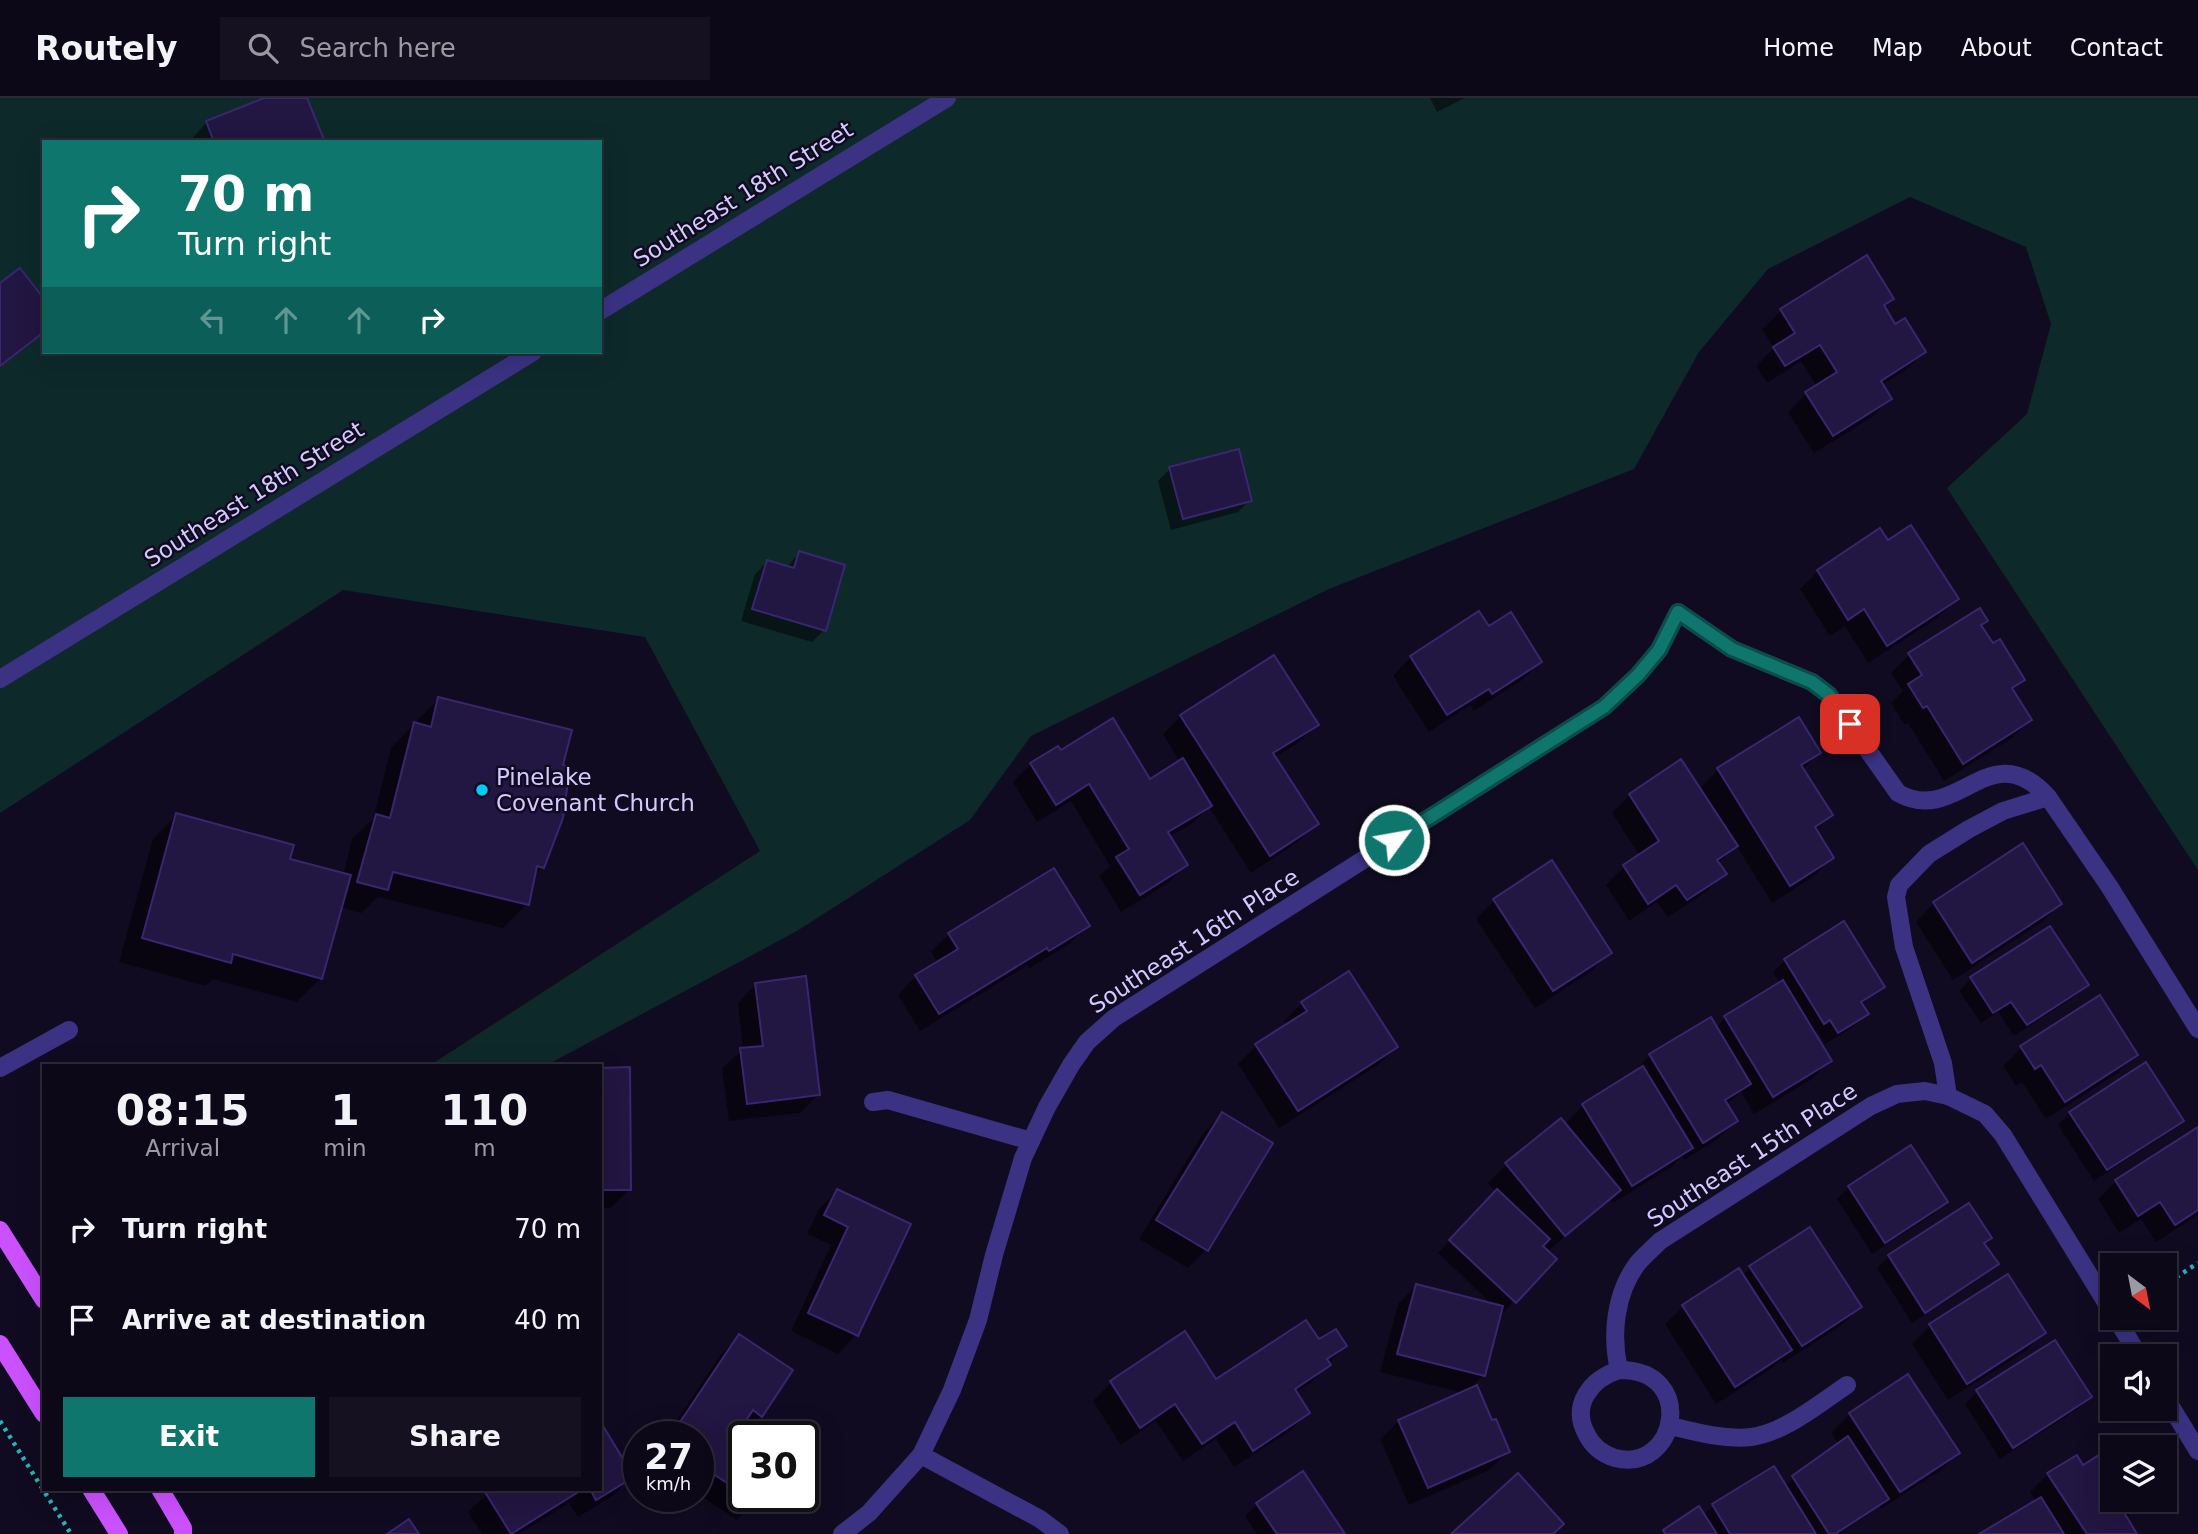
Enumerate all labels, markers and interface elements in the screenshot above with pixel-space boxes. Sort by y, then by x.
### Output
search box [220,17,710,80]
text: Routely [35,29,178,68]
icon: search [244,29,282,67]
text: Search here [300,33,456,63]
text: Home [1763,34,1834,62]
text: Map [1872,34,1923,62]
text: About [1961,34,2032,62]
text: Contact [2070,34,2163,62]
street label: Southeast 18th Street [629,116,857,272]
text: 70 m [178,166,314,223]
icon: right [63,168,154,259]
text: Turn right [178,225,331,263]
icon: left [194,301,232,339]
icon: ahead [267,301,305,339]
icon: ahead [340,301,378,339]
icon: right [413,301,451,339]
street label: Southeast 18th Street [140,416,368,572]
pin [1820,694,1880,754]
icon: arrive [1831,705,1869,743]
place label: Pinelake Covenant Church [496,764,695,816]
marker: Pinelake Covenant Church [474,782,490,798]
position arrow [1357,803,1431,877]
street label: Southeast 16th Place [1084,863,1304,1019]
street label: Southeast 15th Place [1642,1077,1862,1233]
text: 08:15 [116,1086,250,1135]
text: 1 [330,1086,360,1135]
text: 110 [441,1086,528,1135]
text: Arrival [145,1135,220,1161]
text: min [323,1135,367,1161]
text: m [473,1135,496,1161]
icon: right [63,1210,101,1248]
text: Turn right [122,1214,267,1244]
text: 70 m [514,1214,581,1244]
north arrow [2100,1253,2177,1330]
map controls [2100,1253,2177,1512]
icon: arrive [63,1301,101,1339]
text: Arrive at destination [122,1305,426,1335]
text: 40 m [514,1305,581,1335]
button: sound [2100,1344,2177,1421]
button: Exit [63,1397,315,1477]
button: Share [329,1397,581,1477]
speed limit sign: 30 [728,1421,819,1512]
button: layers [2100,1435,2177,1512]
text: 27 [644,1437,693,1477]
text: km/h [646,1473,691,1494]

